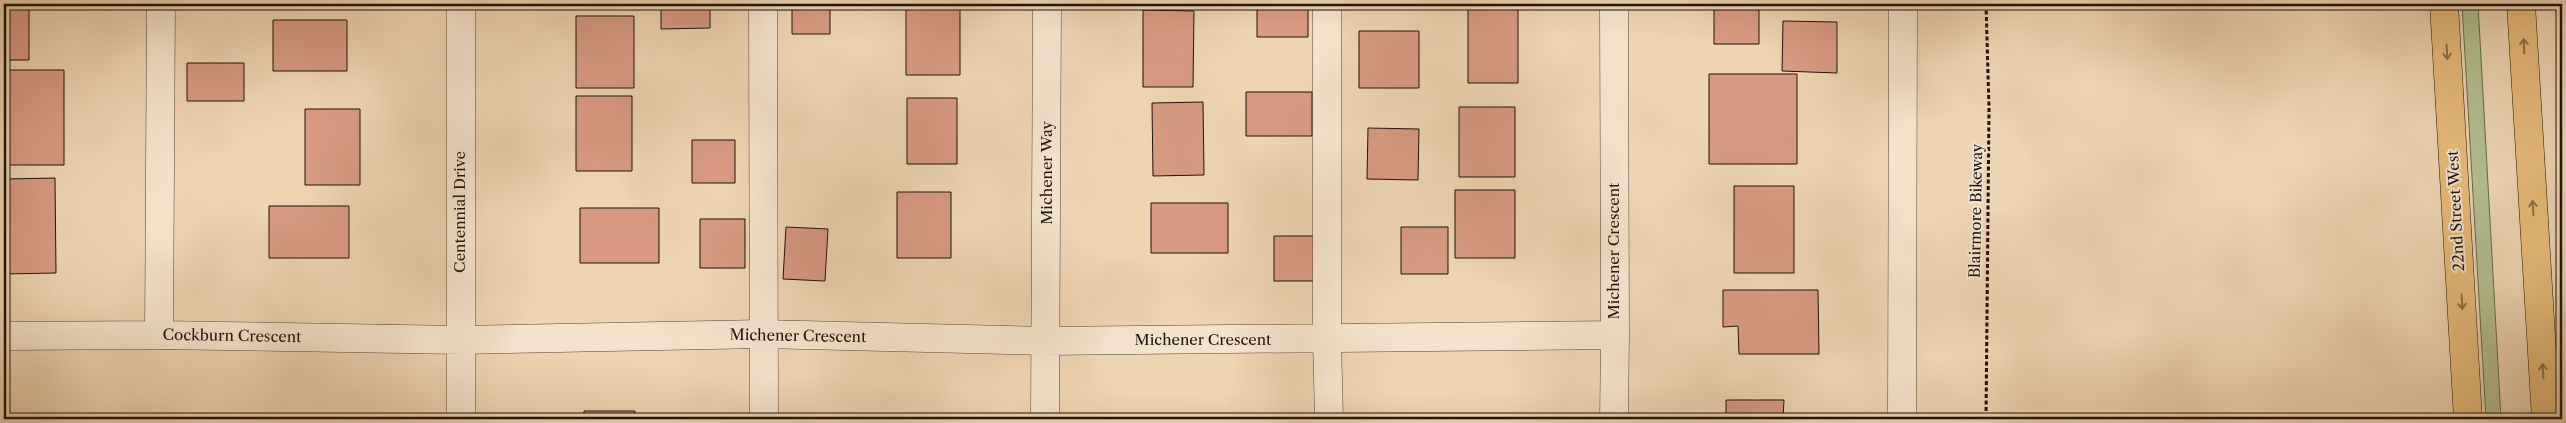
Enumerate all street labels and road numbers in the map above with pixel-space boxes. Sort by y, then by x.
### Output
street label: Michener Way [1037,121,1056,225]
street label: Blairmore Bikeway [1965,143,1986,278]
street label: 22nd Street West [2443,149,2468,272]
street label: Centennial Drive [450,151,469,273]
street label: Michener Crescent [1604,182,1623,319]
street label: Cockburn Crescent [162,325,302,346]
street label: Michener Crescent [729,325,867,346]
street label: Michener Crescent [1135,330,1272,349]

